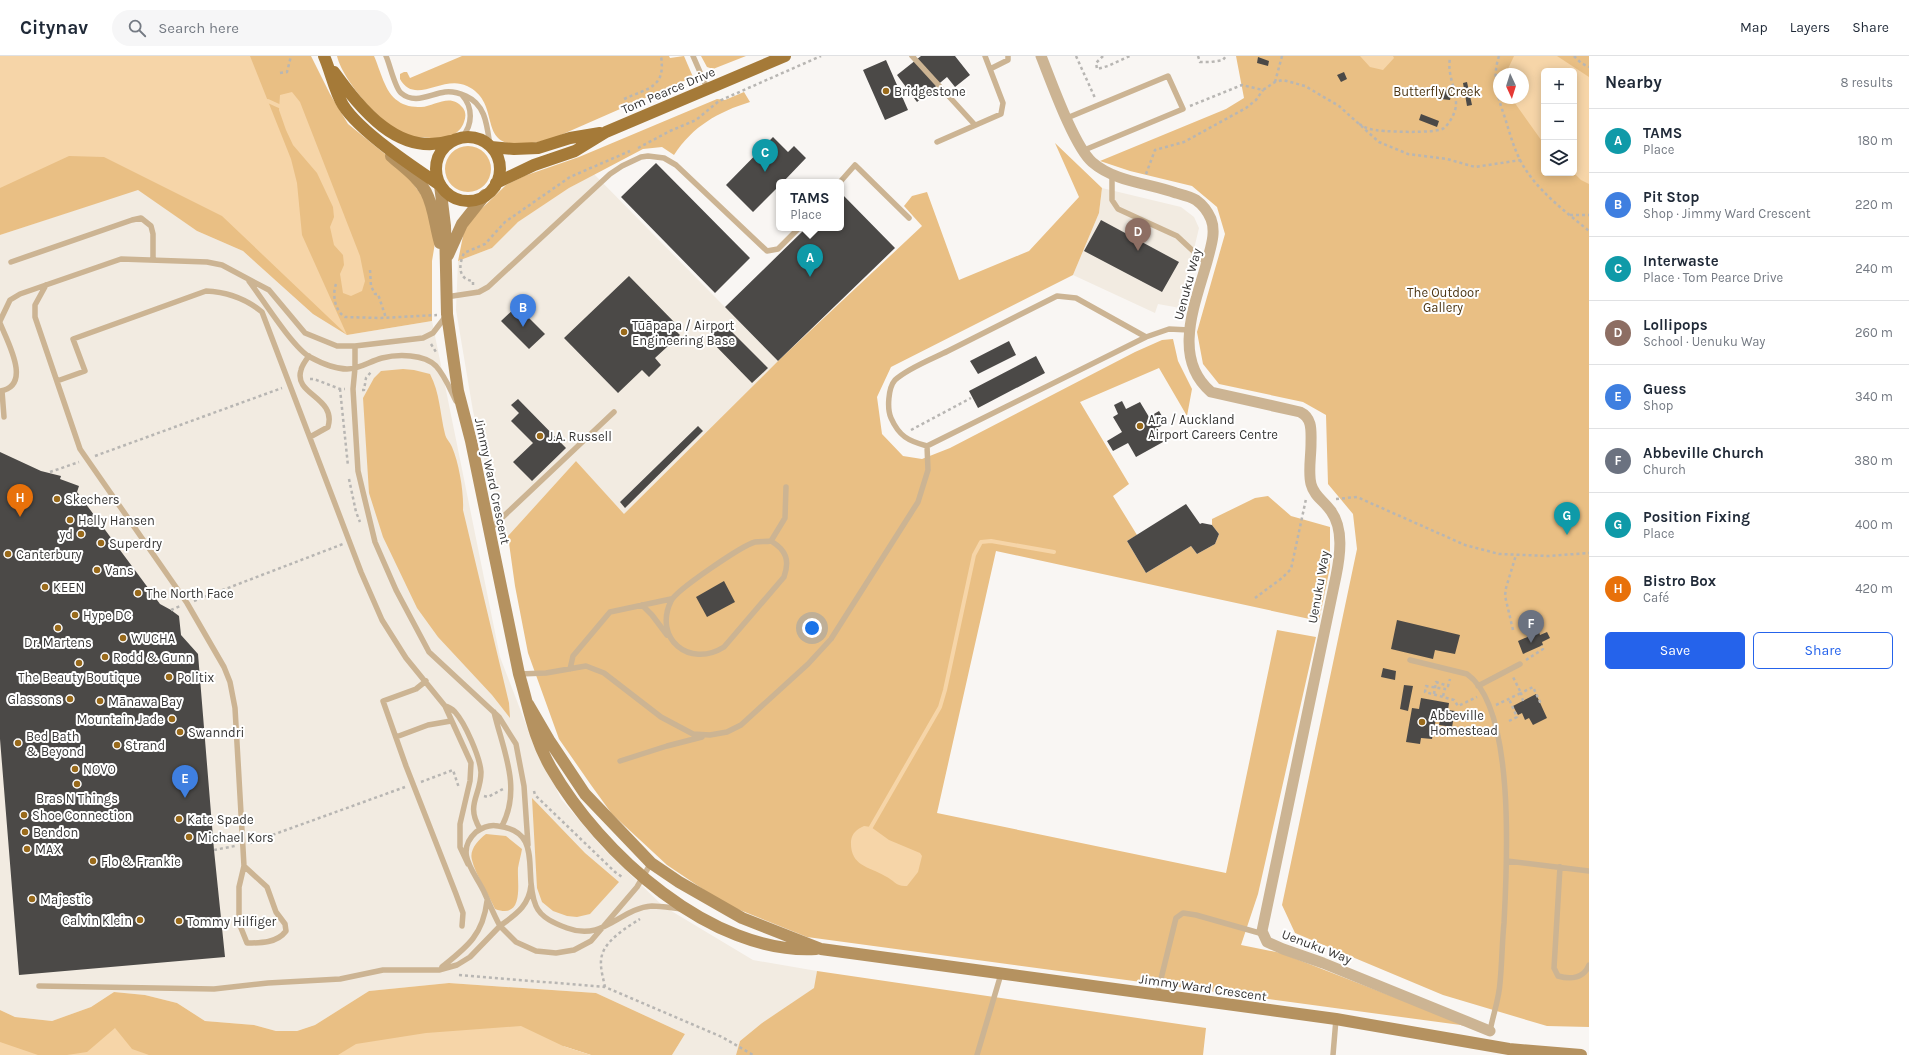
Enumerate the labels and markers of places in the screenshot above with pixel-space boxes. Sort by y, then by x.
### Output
place label: Bridgestone [894,84,966,99]
marker: Bridgestone [881,86,891,96]
pin: C [752,139,778,172]
pin: D [1125,218,1151,251]
pin: A [797,244,823,277]
pin: B [510,294,536,327]
place label: Tūāpapa / Airport Engineering Base [632,318,735,348]
marker: Tūāpapa / Airport Engineering Base [619,327,629,337]
place label: Ara / Auckland Airport Careers Centre [1148,412,1278,442]
marker: Ara / Auckland Airport Careers Centre [1135,421,1145,431]
place label: J.A. Russell [548,429,612,444]
marker: J.A. Russell [535,431,545,441]
pin: H [7,484,33,517]
place label: Skechers [65,492,120,507]
marker: Skechers [52,494,62,504]
pin: G [1554,502,1580,535]
place label: Helly Hansen [78,513,155,528]
marker: Helly Hansen [65,515,75,525]
place label: yd [58,527,73,542]
marker: yd [76,529,86,539]
place label: Superdry [109,536,162,551]
marker: Superdry [96,538,106,548]
place label: Canterbury [16,547,82,562]
marker: Canterbury [3,549,13,559]
place label: Vans [105,563,134,578]
marker: Vans [92,565,102,575]
place label: KEEN [53,580,84,595]
marker: KEEN [40,582,50,592]
place label: The North Face [146,586,234,601]
marker: The North Face [133,588,143,598]
place label: Hype DC [83,608,132,623]
marker: Hype DC [70,610,80,620]
pin: F [1518,610,1544,643]
marker: Dr. Martens [53,623,63,633]
place label: WUCHA [131,631,176,646]
marker: WUCHA [118,633,128,643]
place label: Dr. Martens [24,635,92,650]
place label: Rodd & Gunn [113,650,193,665]
marker: Rodd & Gunn [100,652,110,662]
marker: The Beauty Boutique [74,658,84,668]
place label: The Beauty Boutique [18,670,140,686]
place label: Politix [177,670,215,685]
marker: Politix [164,672,174,682]
place label: Glassons [7,692,62,707]
marker: Glassons [65,694,75,704]
place label: Mānawa Bay [108,694,182,709]
marker: Mānawa Bay [95,696,105,706]
place label: Abbeville Homestead [1430,708,1498,738]
place label: Mountain Jade [77,712,164,727]
marker: Mountain Jade [167,714,177,724]
marker: Abbeville Homestead [1417,717,1427,727]
place label: Swanndri [188,725,244,740]
marker: Swanndri [175,727,185,737]
place label: Bed Bath & Beyond [26,729,84,759]
marker: Bed Bath & Beyond [13,738,23,748]
place label: Strand [125,738,165,753]
marker: Strand [112,740,122,750]
place label: NOVO [83,762,116,777]
marker: NOVO [70,764,80,774]
pin: E [172,765,198,798]
marker: Bras N Things [72,779,82,789]
place label: Bras N Things [36,791,118,806]
place label: Shoe Connection [32,808,132,823]
marker: Shoe Connection [19,810,29,820]
place label: Kate Spade [187,812,254,827]
marker: Kate Spade [174,814,184,824]
place label: Bendon [33,825,78,840]
marker: Bendon [20,827,30,837]
place label: Michael Kors [197,830,274,845]
marker: Michael Kors [184,832,194,842]
place label: MAX [35,842,62,857]
marker: MAX [22,844,32,854]
place label: Flo & Frankie [101,854,181,869]
marker: Flo & Frankie [88,856,98,866]
place label: Majestic [40,892,91,907]
marker: Majestic [27,894,37,904]
place label: Calvin Klein [62,913,132,928]
place label: Tommy Hilfiger [187,914,277,929]
marker: Calvin Klein [135,915,145,925]
marker: Tommy Hilfiger [174,916,184,926]

